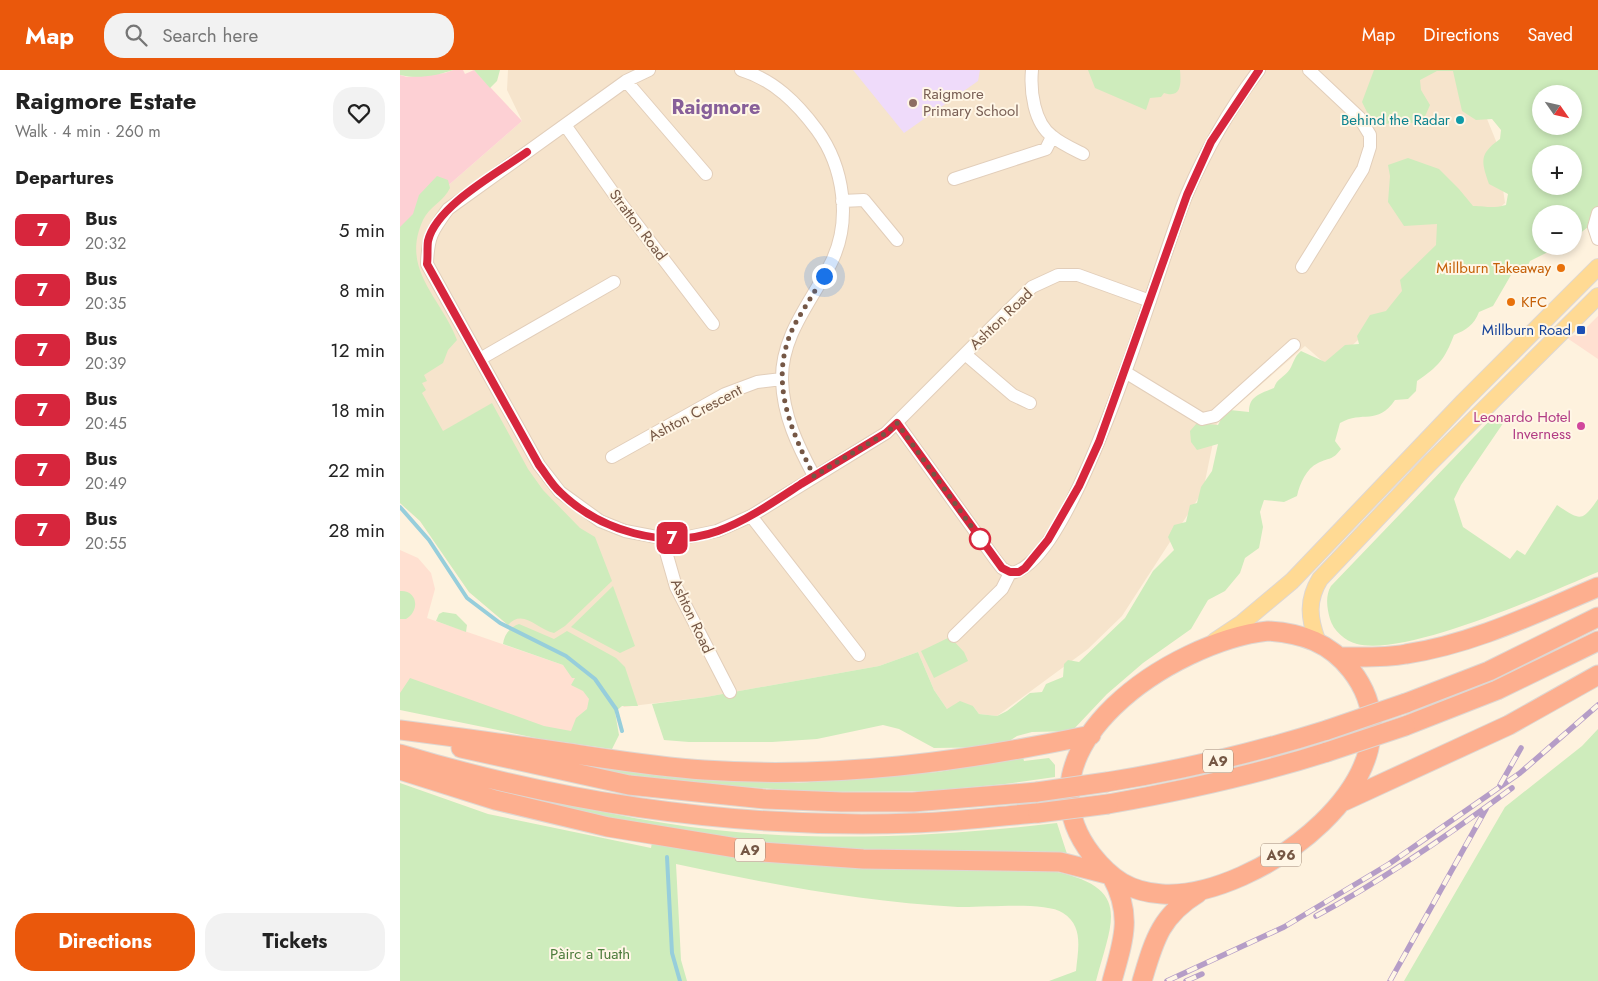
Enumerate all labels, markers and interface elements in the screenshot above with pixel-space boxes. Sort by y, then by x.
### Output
search box [104,13,454,58]
text: Map [25,18,74,53]
icon: search [122,21,150,49]
text: Search here [162,22,258,49]
text: Map [1362,22,1395,48]
text: Directions [1423,22,1499,48]
text: Saved [1527,22,1573,48]
text: Raigmore Estate [15,83,196,118]
place label: Raigmore Primary School [923,83,1019,122]
north arrow [1532,85,1582,135]
map controls [1532,85,1582,255]
button: heart [333,87,385,139]
district label: Raigmore [671,93,761,122]
marker: Raigmore Primary School [907,97,919,109]
place label: Behind the Radar [1341,109,1451,131]
marker: Behind the Radar [1454,114,1466,126]
text: Walk · 4 min · 260 m [15,120,161,143]
button: + [1532,145,1582,195]
text: Departures [15,164,114,191]
street label: Stratton Road [604,185,672,265]
text: Bus [85,205,117,232]
button: − [1532,205,1582,255]
text: 7 [37,217,48,243]
text: 5 min [339,217,385,244]
text: 20:32 [85,232,126,255]
place label: Millburn Takeaway [1436,257,1551,279]
marker: Millburn Takeaway [1555,262,1567,274]
your location [812,264,837,289]
text: Bus [85,265,117,292]
text: 7 [37,277,48,303]
text: 8 min [339,277,385,304]
street label: Ashton Road [964,283,1038,355]
place label: KFC [1521,291,1547,313]
text: 20:35 [85,292,126,315]
marker: KFC [1505,296,1517,308]
place label: Millburn Road [1482,319,1571,341]
marker: Millburn Road [1575,324,1587,336]
text: Bus [85,325,117,352]
text: 7 [37,337,48,363]
text: 12 min [330,337,385,364]
text: 20:39 [85,352,126,375]
street label: Ashton Crescent [644,379,746,447]
text: Bus [85,385,117,412]
text: 7 [37,397,48,423]
text: 18 min [331,397,385,424]
place label: Leonardo Hotel Inverness [1473,406,1571,445]
text: 20:45 [85,412,127,435]
marker: Leonardo Hotel Inverness [1575,420,1587,432]
text: Bus [85,445,117,472]
text: 7 [37,457,48,483]
text: 22 min [328,457,385,484]
text: 20:49 [85,472,127,495]
text: Bus [85,505,117,532]
text: 7 [37,517,48,543]
text: 28 min [328,517,385,544]
line badge: 7 [656,522,688,554]
text: 7 [667,525,677,551]
unlabelled marker [969,528,991,550]
text: 20:55 [85,532,127,555]
street label: Ashton Road [665,575,719,657]
road number: A9 [1203,749,1233,772]
road number: A9 [735,838,765,862]
road number: A96 [1261,844,1301,866]
button: Directions [15,913,195,971]
button: Tickets [205,913,385,971]
park label: Pàirc a Tuath [550,943,630,965]

